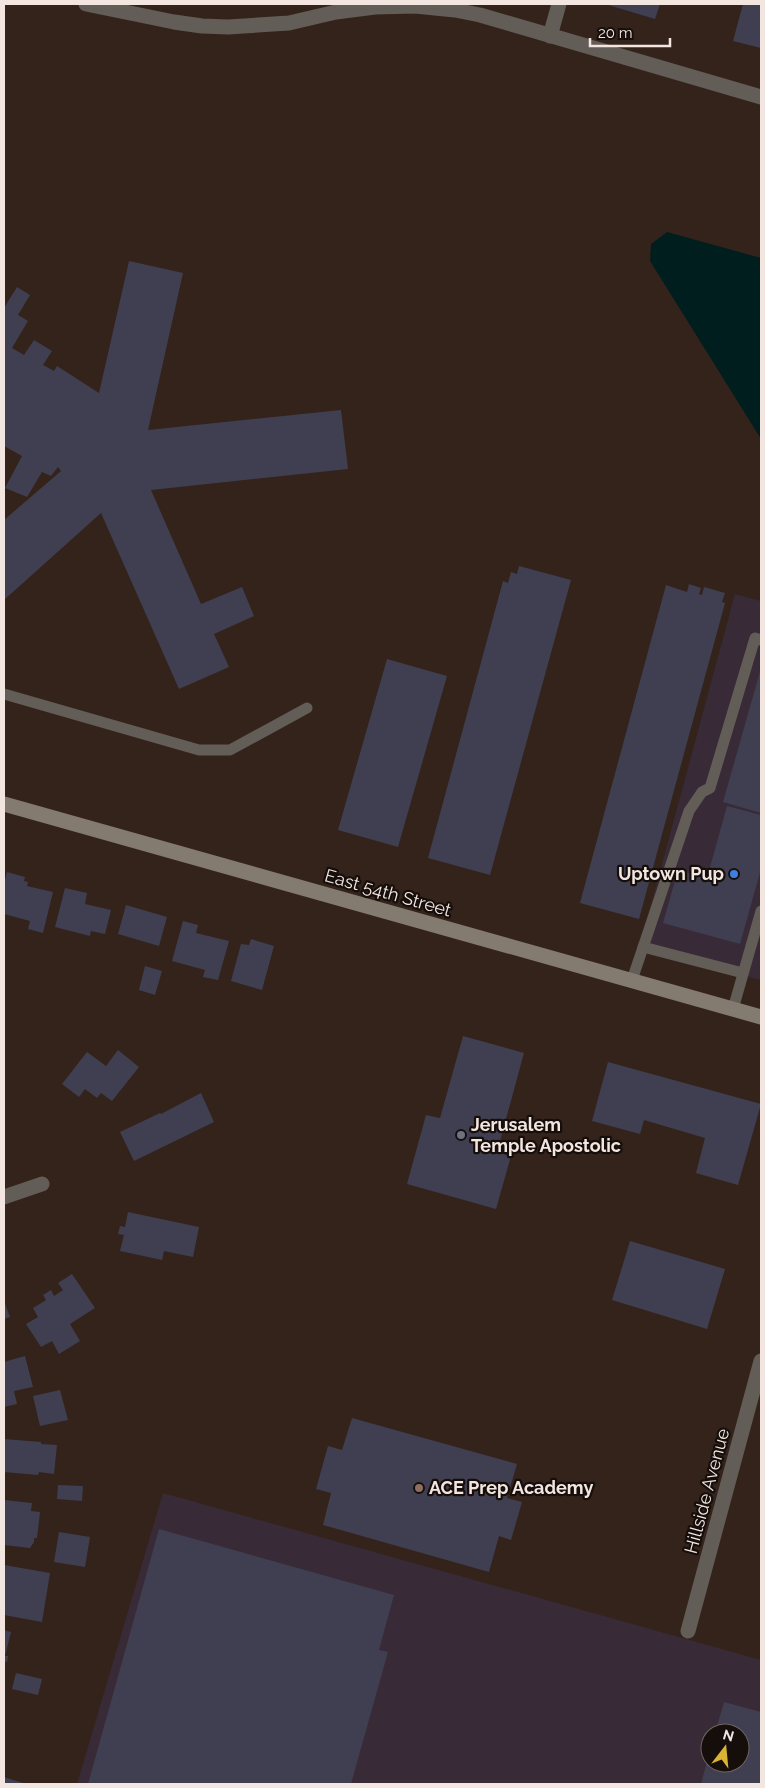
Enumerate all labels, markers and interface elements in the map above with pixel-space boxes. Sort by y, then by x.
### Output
scale bar [590,15,670,47]
text: 20 m [598,24,633,42]
place label: Uptown Pup [618,863,724,884]
street label: East 54th Street [322,864,454,921]
marker: Uptown Pup [728,868,740,880]
place label: Jerusalem Temple Apostolic [471,1114,621,1156]
marker: Jerusalem Temple Apostolic [455,1129,467,1141]
street label: Hillside Avenue [680,1426,733,1556]
place label: ACE Prep Academy [429,1477,593,1498]
marker: ACE Prep Academy [413,1482,425,1494]
north arrow [700,1723,750,1773]
text: N [721,1726,736,1745]

